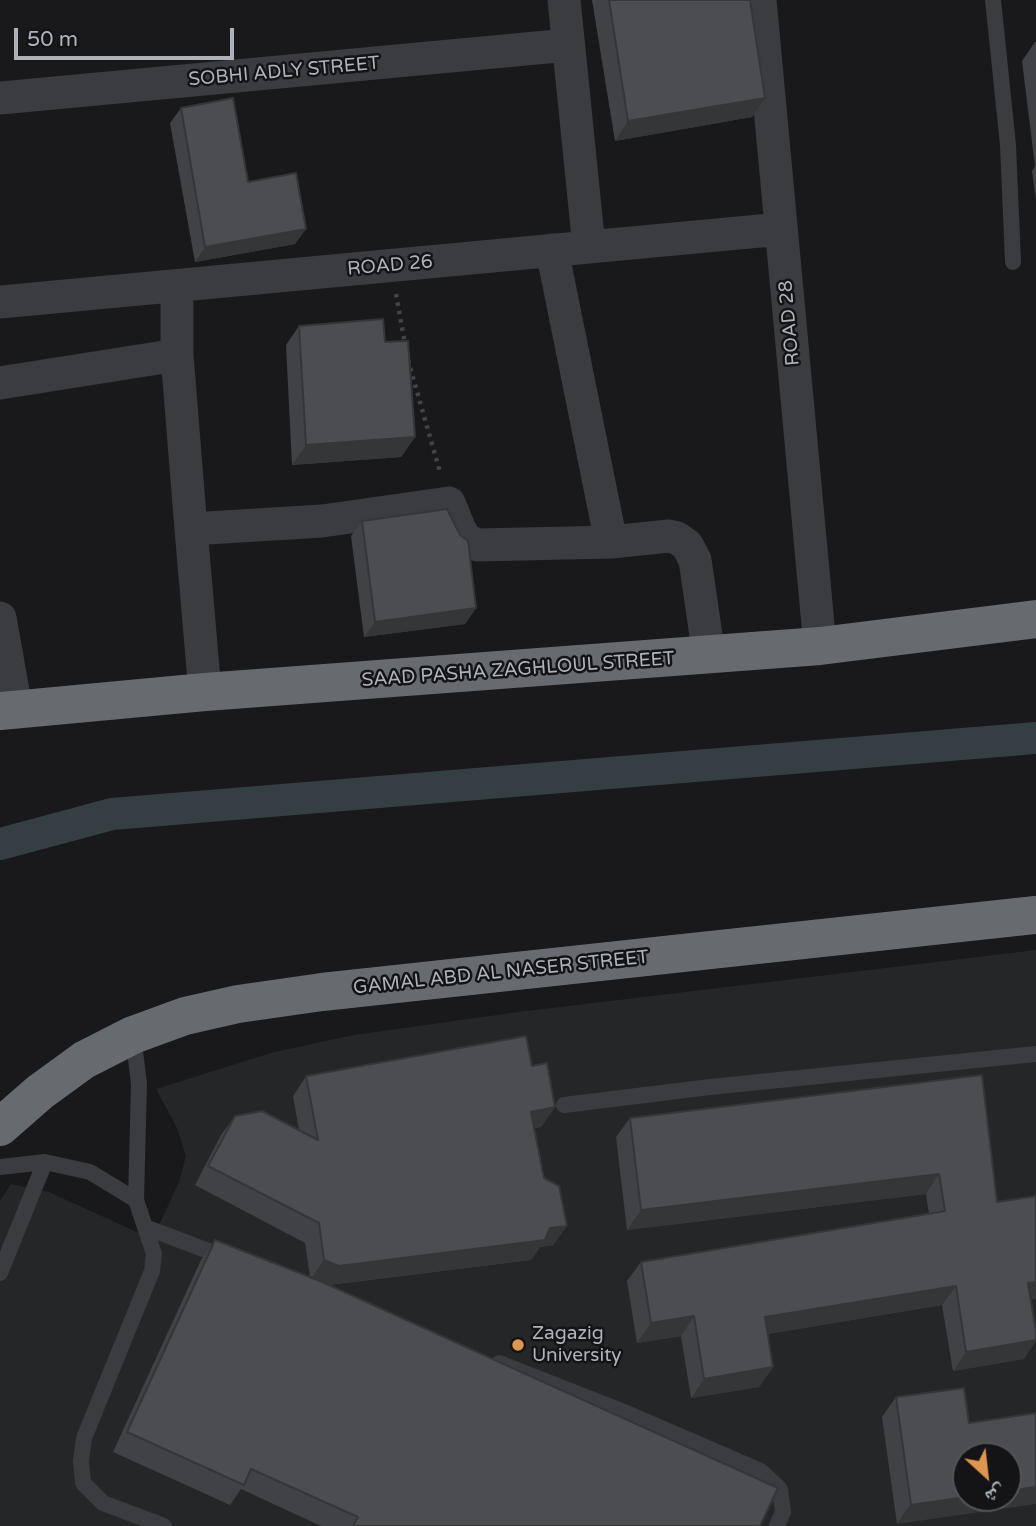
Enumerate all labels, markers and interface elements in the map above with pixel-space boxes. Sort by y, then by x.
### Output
scale bar [18,14,238,58]
text: 50 m [27,27,78,52]
street label: SOBHI ADLY STREET [188,52,380,92]
street label: ROAD 26 [346,251,434,281]
street label: ROAD 28 [775,279,805,367]
street label: SAAD PASHA ZAGHLOUL STREET [361,648,675,692]
street label: GAMAL ABD AL NASER STREET [352,946,650,1000]
place label: Zagazig University [532,1323,622,1367]
marker: Zagazig University [510,1337,526,1353]
north arrow [952,1442,1022,1512]
text: ش [982,1480,1010,1508]

